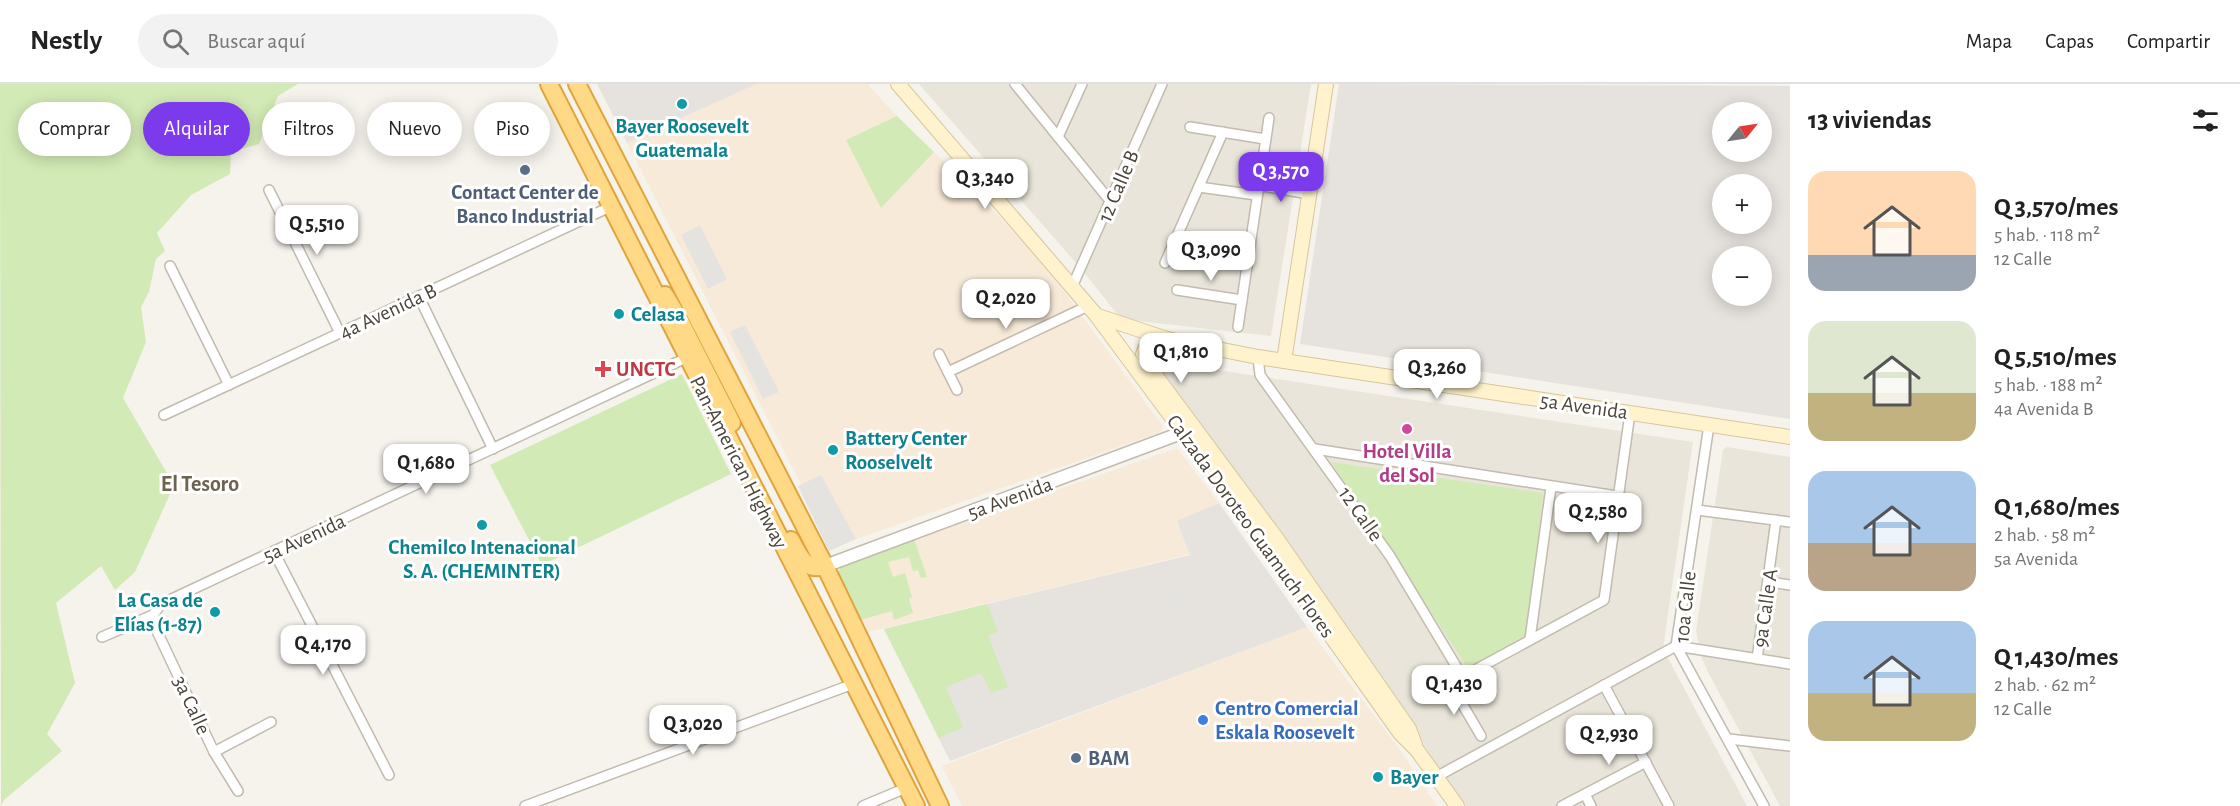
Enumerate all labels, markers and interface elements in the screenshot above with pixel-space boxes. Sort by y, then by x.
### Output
search box [138,14,558,68]
icon: search [159,25,192,58]
text: Nestly [30,27,102,55]
text: Buscar aquí [207,30,305,52]
text: Mapa [1966,31,2012,52]
text: Capas [2045,31,2094,52]
text: Compartir [2127,31,2210,52]
marker: Bayer Roosevelt Guatemala [675,97,689,111]
chip: Comprar [18,102,131,156]
chip: Alquilar [143,102,250,156]
chip: Filtros [262,102,355,156]
chip: Nuevo [367,102,462,156]
chip: Piso [474,102,550,156]
north arrow [1712,102,1772,162]
map controls [1712,102,1772,306]
icon: filters [2189,104,2222,137]
text: 13 viviendas [1808,107,1931,133]
place label: Bayer Roosevelt Guatemala [615,116,749,161]
street label: 12 Calle B [1094,147,1143,225]
pin: Q 3,570 [1226,152,1336,203]
pin: Q 3,340 [930,159,1040,210]
text: Q 3,570 [1253,161,1309,181]
marker: Contact Center de Banco Industrial [518,163,532,177]
text: Q 3,340 [956,168,1014,188]
button: + [1712,174,1772,234]
place label: Contact Center de Banco Industrial [451,182,599,227]
text: Q 3,570/mes [1994,194,2119,220]
icon: home [1856,195,1928,267]
pin: Q 5,510 [262,205,372,256]
text: Q 5,510 [289,214,345,234]
text: 5 hab. · 118 m² [1994,225,2100,245]
pin: Q 3,090 [1156,231,1266,282]
text: Q 3,090 [1181,240,1241,260]
button: − [1712,246,1772,306]
text: 12 Calle [1994,249,2052,269]
pin: Q 2,020 [951,279,1061,330]
street label: 4a Avenida B [336,280,440,343]
text: Q 2,020 [976,288,1036,308]
place label: Celasa [631,304,685,325]
marker: Celasa [612,307,626,321]
pin: Q 1,810 [1126,333,1236,384]
text: Q 1,810 [1153,342,1209,362]
text: Q 5,510/mes [1994,344,2117,370]
icon: home [1856,345,1928,417]
pin: Q 3,260 [1382,349,1492,400]
text: Q 3,260 [1408,358,1466,378]
place label: UNCTC [616,359,676,380]
marker: UNCTC [594,360,612,378]
street label: Pan-American Highway [686,373,791,552]
text: 5 hab. · 188 m² [1994,375,2103,395]
street label: 5a Avenida [1539,390,1629,423]
text: 4a Avenida B [1994,399,2094,419]
street label: Calzada Doroteo Guamuch Flores [1163,411,1338,642]
marker: Hotel Villa del Sol [1400,422,1414,436]
place label: Battery Center Rooselvelt [845,428,968,473]
place label: Hotel Villa del Sol [1363,441,1452,486]
marker: Battery Center Rooselvelt [826,443,840,457]
pin: Q 1,680 [371,444,481,495]
text: Q 1,680 [397,453,455,473]
district label: El Tesoro [161,473,239,495]
street label: 5a Avenida [965,473,1056,523]
street label: 12 Calle [1335,483,1387,545]
pin: Q 2,580 [1543,493,1653,544]
text: Q 1,680/mes [1994,494,2120,520]
icon: home [1856,495,1928,567]
text: Q 2,580 [1569,502,1627,522]
street label: 5a Avenida [260,510,349,567]
marker: Chemilco Intenacional S. A. (CHEMINTER) [475,518,489,532]
text: 2 hab. · 58 m² [1994,525,2095,545]
place label: Chemilco Intenacional S. A. (CHEMINTER) [388,537,576,582]
text: 5a Avenida [1994,549,2078,569]
street label: 9a Calle A [1750,567,1781,649]
street label: 10a Calle [1671,570,1700,644]
place label: La Casa de Elías (1-87) [114,590,203,635]
marker: La Casa de Elías (1-87) [208,605,222,619]
pin: Q 4,170 [268,625,378,676]
text: Q 4,170 [295,634,351,654]
text: Q 1,430/mes [1994,644,2119,670]
icon: home [1856,645,1928,717]
pin: Q 1,430 [1399,665,1509,716]
street label: 3a Calle [169,672,214,738]
text: Q 1,430 [1426,674,1482,694]
text: 2 hab. · 62 m² [1994,675,2096,695]
place label: Centro Comercial Eskala Roosevelt [1215,698,1359,743]
text: 12 Calle [1994,699,2052,719]
pin: Q 3,020 [638,705,748,756]
marker: Centro Comercial Eskala Roosevelt [1196,713,1210,727]
text: Q 3,020 [663,714,723,734]
pin: Q 2,930 [1554,715,1664,766]
text: Q 2,930 [1580,724,1638,744]
place label: BAM [1088,748,1130,769]
marker: BAM [1069,751,1083,765]
place label: Bayer [1390,767,1439,788]
marker: Bayer [1371,770,1385,784]

